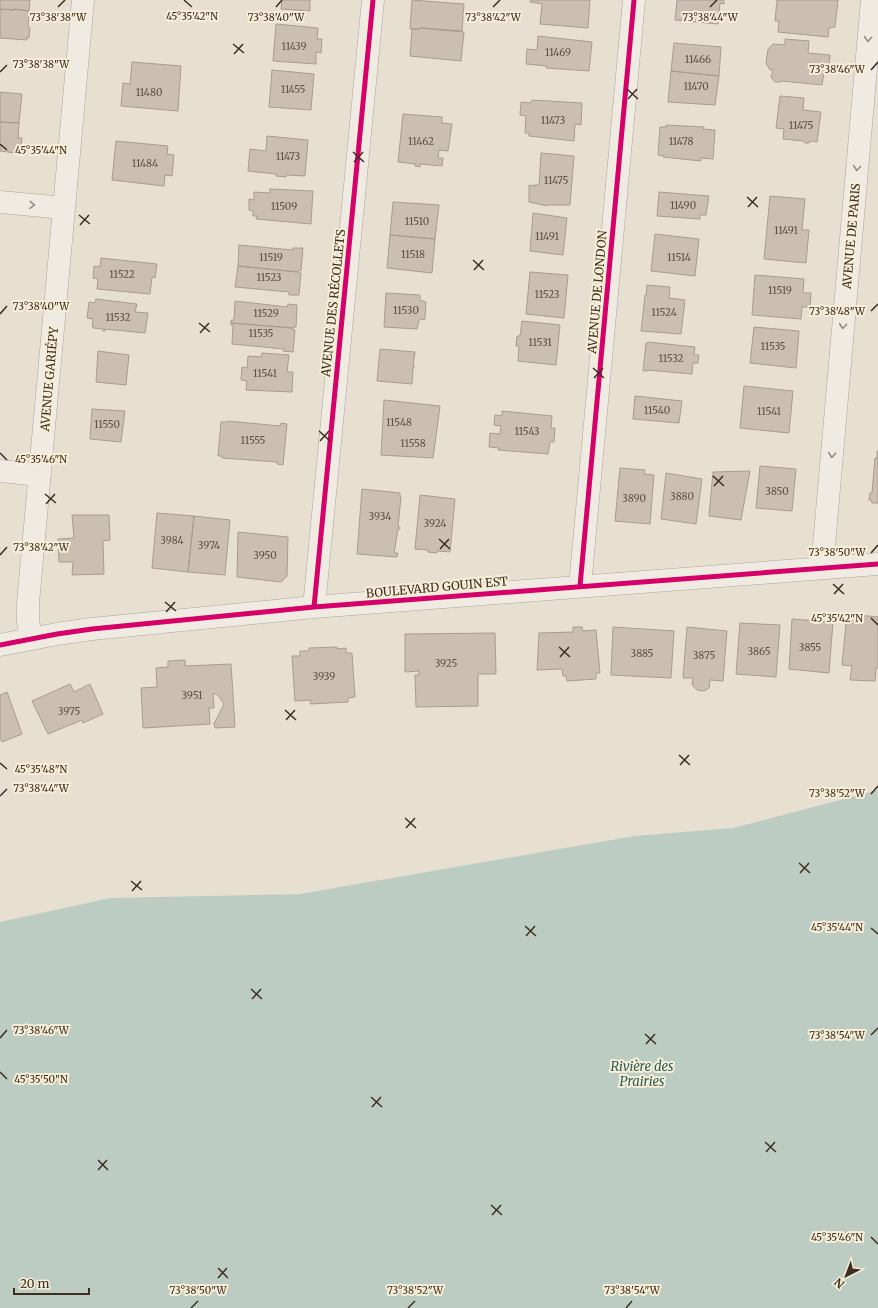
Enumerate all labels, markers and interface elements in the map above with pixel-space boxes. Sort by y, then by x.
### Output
text: 45°35'42"N [166,10,218,23]
text: 73°38'38"W [30,11,87,24]
text: 73°38'40"W [248,11,305,24]
text: 73°38'42"W [465,11,522,24]
text: 73°38'44"W [682,11,739,24]
one-way arrow [864,36,873,42]
house number: 11439 [282,40,306,53]
house number: 11469 [545,46,571,59]
house number: 11466 [685,53,711,66]
text: 73°38'38"W [13,58,70,71]
text: 73°38'46"W [809,63,866,76]
house number: 11470 [683,80,709,93]
house number: 11455 [281,83,305,96]
house number: 11480 [136,86,162,99]
house number: 11473 [541,114,566,127]
house number: 11475 [789,119,813,132]
house number: 11462 [408,135,434,148]
house number: 11478 [669,135,693,148]
text: 45°35'44"N [15,144,67,157]
house number: 11473 [276,150,301,163]
house number: 11484 [132,157,158,170]
one-way arrow [853,165,862,171]
house number: 11475 [544,174,568,187]
street label: AVENUE DE PARIS [839,182,863,291]
house number: 11490 [670,199,696,212]
one-way arrow [29,200,35,209]
house number: 11509 [271,200,297,213]
house number: 11510 [405,215,429,228]
house number: 11491 [774,224,798,237]
street label: AVENUE DES RÉCOLLETS [318,229,348,378]
street label: AVENUE DE LONDON [584,229,610,355]
house number: 11491 [535,230,559,243]
house number: 11518 [401,248,425,261]
house number: 11519 [259,251,283,264]
house number: 11514 [667,251,691,264]
house number: 11522 [109,268,135,281]
house number: 11523 [256,271,282,284]
house number: 11519 [768,284,792,297]
house number: 11523 [534,288,560,301]
text: 73°38'40"W [13,300,70,313]
house number: 11530 [393,304,419,317]
text: 73°38'48"W [809,305,866,318]
house number: 11524 [651,306,677,319]
house number: 11529 [253,307,279,320]
house number: 11532 [105,311,131,324]
one-way arrow [839,323,848,329]
street label: AVENUE GARIÉPY [37,326,61,433]
house number: 11535 [249,327,274,340]
house number: 11531 [528,336,552,349]
house number: 11535 [761,340,786,353]
house number: 11532 [658,352,684,365]
house number: 11541 [253,367,277,380]
house number: 11540 [644,404,670,417]
house number: 11541 [757,405,781,418]
house number: 11548 [386,416,412,429]
house number: 11550 [94,418,120,431]
house number: 11543 [514,425,540,438]
house number: 11555 [241,434,266,447]
house number: 11558 [400,437,426,450]
one-way arrow [828,452,837,458]
text: 45°35'46"N [15,453,67,466]
house number: 3850 [765,485,789,498]
house number: 3880 [670,490,694,503]
house number: 3890 [622,492,646,505]
house number: 3934 [369,510,391,523]
house number: 3924 [424,517,446,530]
house number: 3984 [160,534,184,547]
house number: 3974 [198,539,220,552]
text: 73°38'42"W [13,541,70,554]
text: 73°38'50"W [809,546,866,559]
house number: 3950 [253,549,277,562]
street label: BOULEVARD GOUIN EST [365,573,509,601]
text: 45°35'42"N [811,612,863,625]
house number: 3855 [799,641,821,654]
house number: 3865 [747,645,771,658]
house number: 3885 [631,647,654,660]
house number: 3875 [693,649,715,662]
house number: 3925 [435,657,457,670]
house number: 3939 [313,670,335,683]
house number: 3951 [181,689,203,702]
house number: 3975 [58,705,80,718]
text: 45°35'48"N [15,763,67,776]
text: 73°38'44"W [13,782,70,795]
text: 73°38'52"W [809,787,866,800]
text: 45°35'44"N [811,921,863,934]
text: 73°38'46"W [13,1024,70,1037]
text: 73°38'54"W [809,1029,866,1042]
water label: Rivière des Prairies [610,1058,674,1090]
text: 45°35'50"N [14,1073,68,1086]
text: 45°35'46"N [811,1231,863,1244]
north arrow [826,1256,866,1296]
scale bar [14,1270,89,1296]
text: N [831,1275,847,1292]
text: 20 m [20,1276,49,1291]
text: 73°38'50"W [170,1284,227,1297]
text: 73°38'52"W [387,1284,444,1297]
text: 73°38'54"W [604,1284,661,1297]

